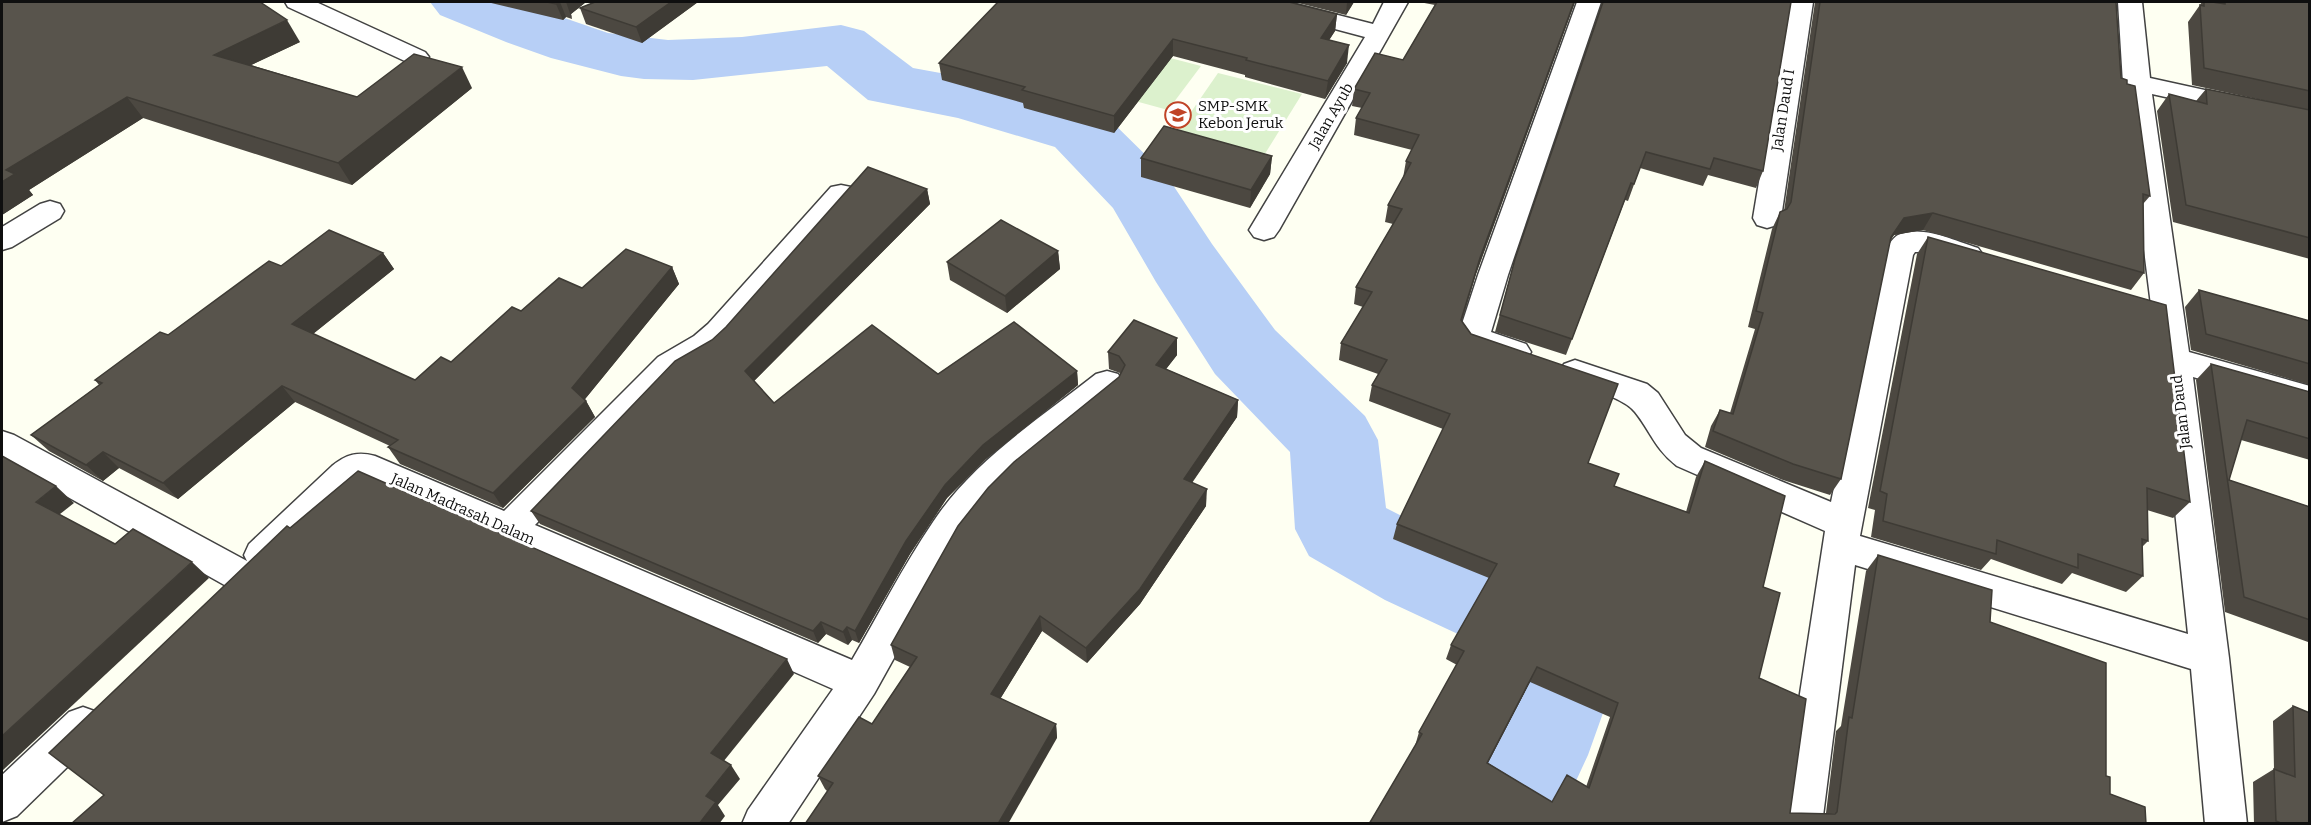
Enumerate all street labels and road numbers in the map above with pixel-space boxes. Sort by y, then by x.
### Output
street label: Jalan Daud I [1767,68,1798,153]
street label: Jalan Ayub [1304,80,1357,153]
street label: Jalan Daud [2168,374,2195,451]
street label: Jalan Madrasah Dalam [388,469,538,549]

